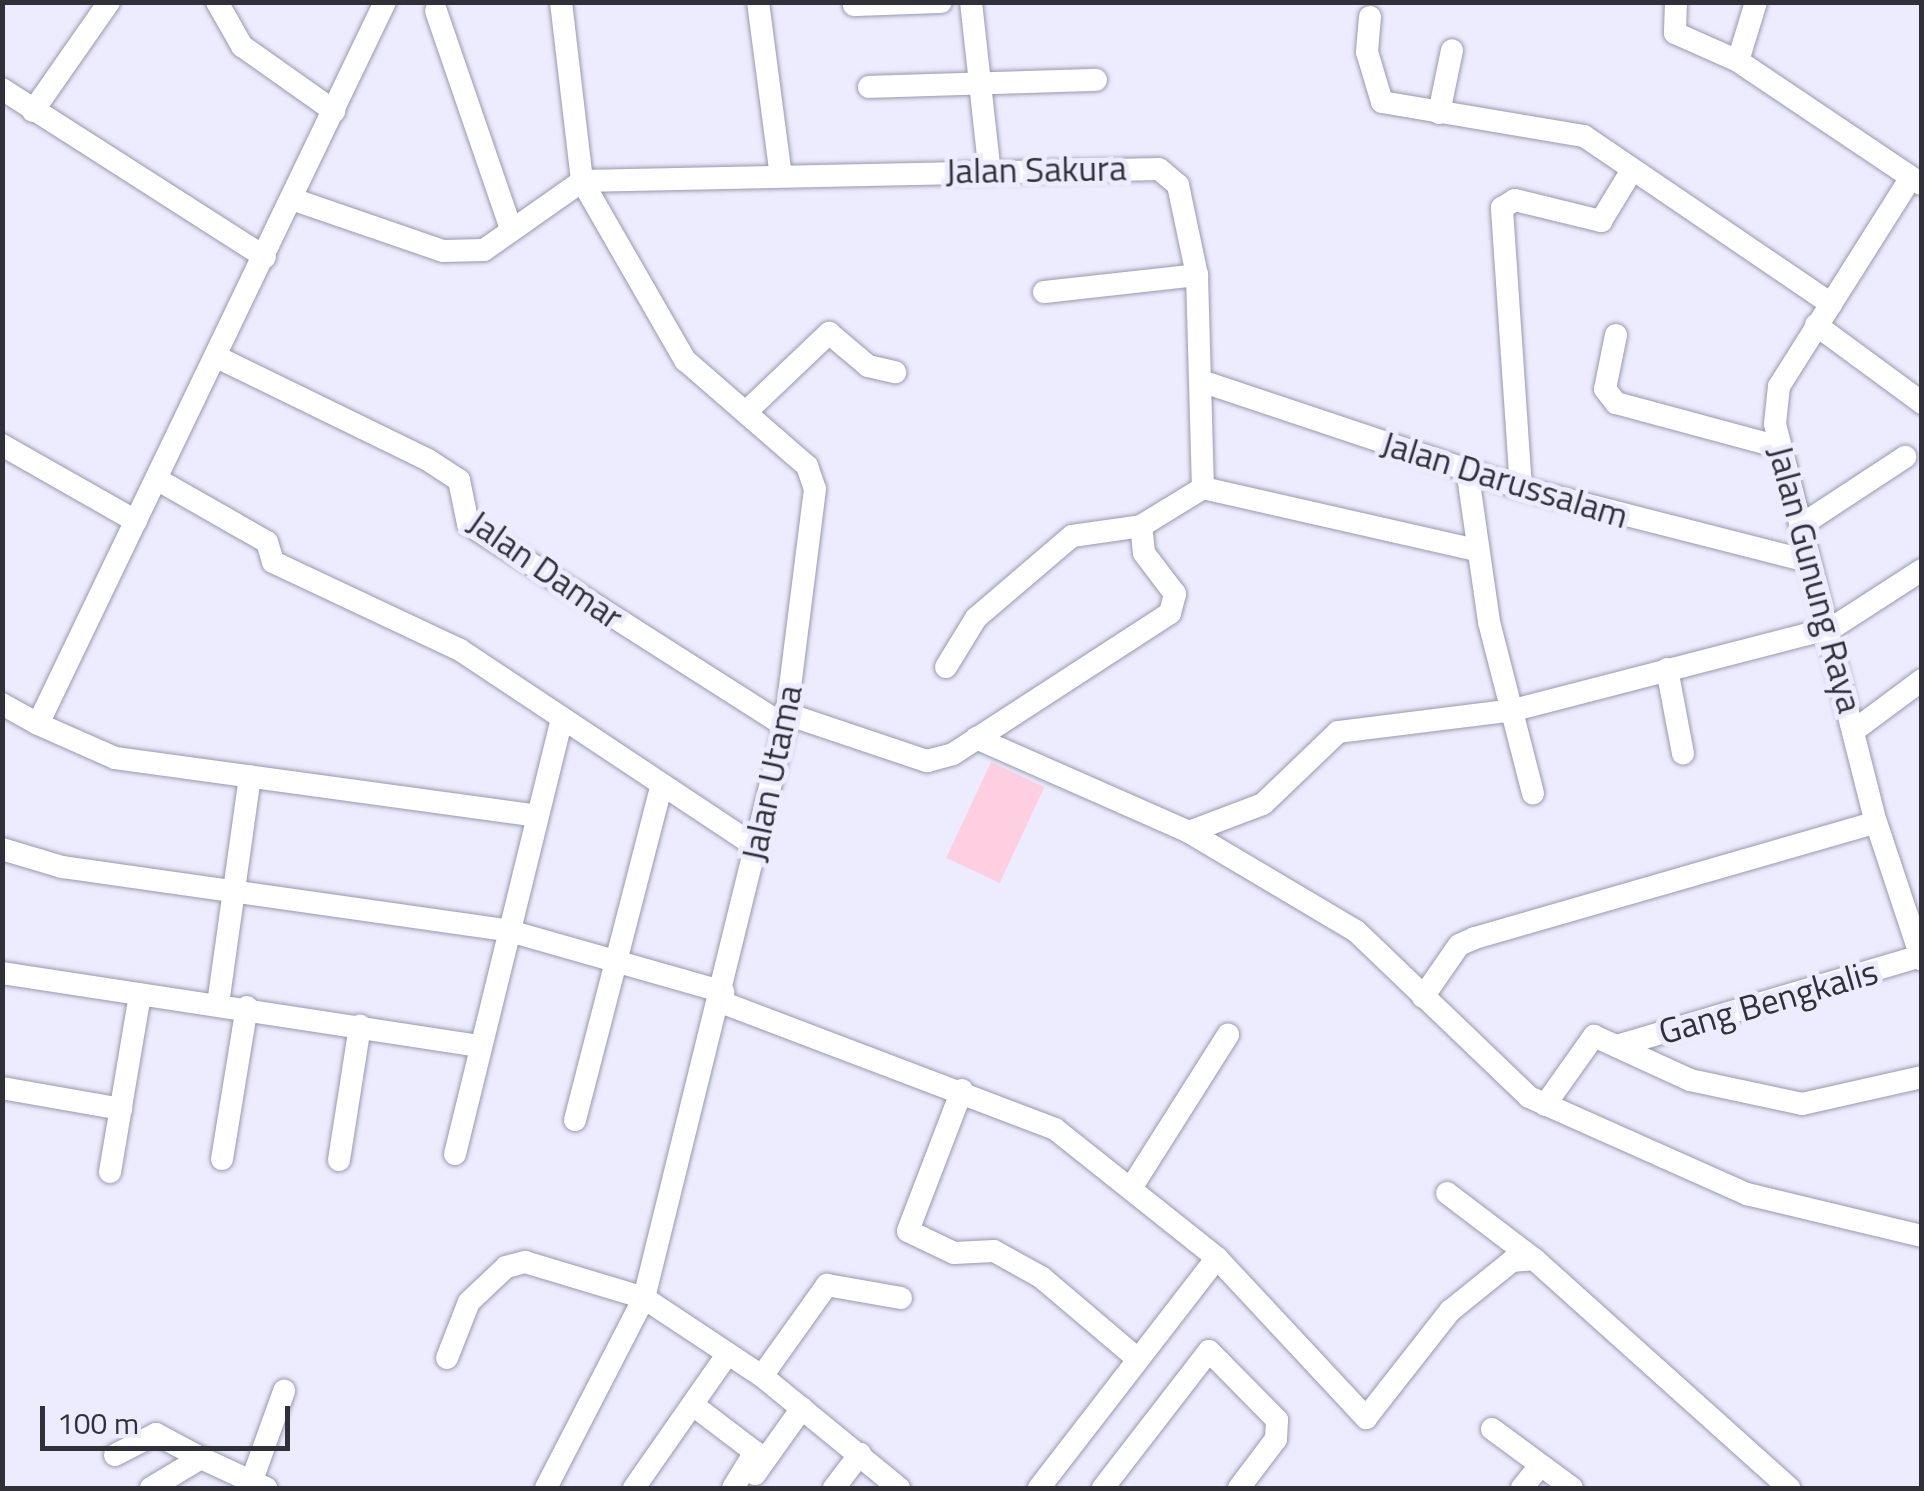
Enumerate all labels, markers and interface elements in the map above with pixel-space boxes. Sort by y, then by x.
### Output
street label: Jalan Sakura [945,146,1127,192]
street label: Jalan Darussalam [1377,422,1633,536]
street label: Jalan Gunung Raya [1760,441,1872,717]
street label: Jalan Damar [461,501,631,637]
street label: Jalan Utama [732,681,810,865]
street label: Gang Bengkalis [1654,950,1882,1052]
scale bar [45,1386,295,1448]
text: 100 m [57,1400,139,1446]

